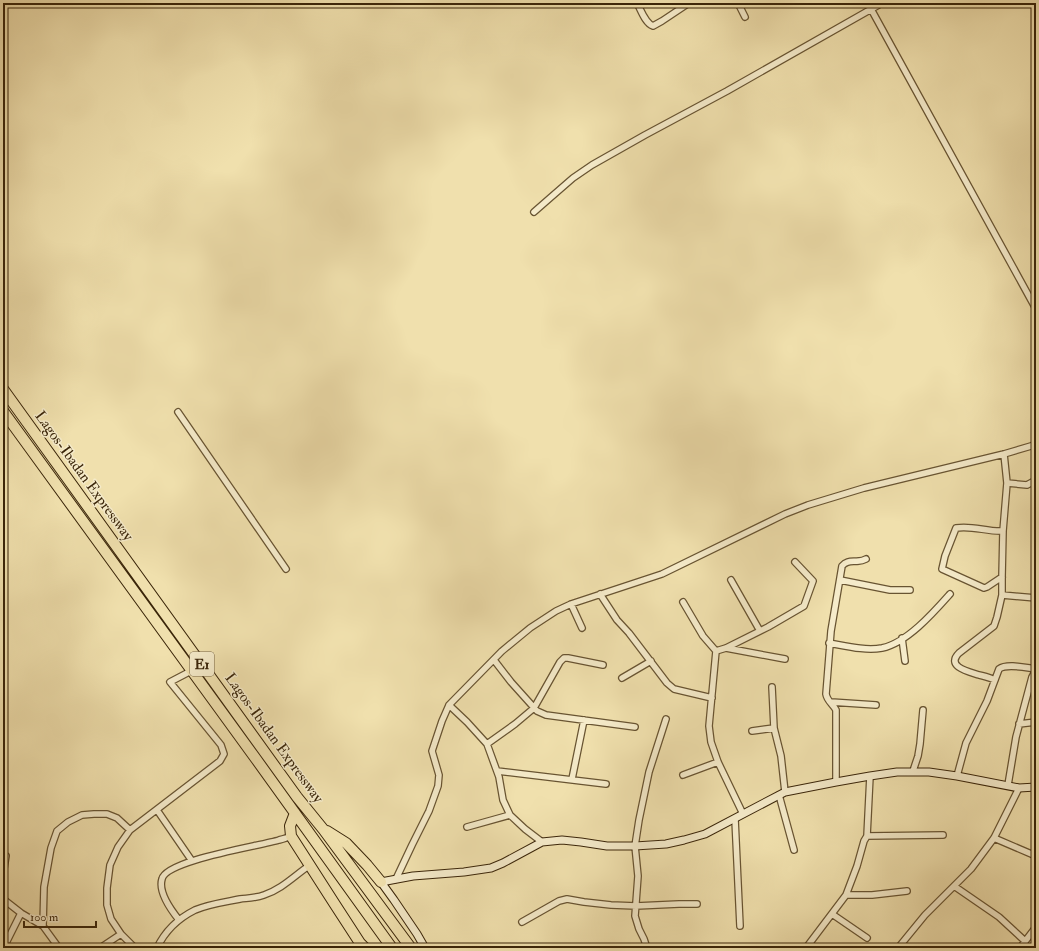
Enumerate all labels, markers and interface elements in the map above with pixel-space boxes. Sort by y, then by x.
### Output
street label: Lagos-Ibadan Expressway [30,407,138,546]
road number: E1 [190,652,214,676]
street label: Lagos-Ibadan Expressway [220,669,328,808]
scale bar [24,903,96,929]
text: 100 m [30,910,59,925]

